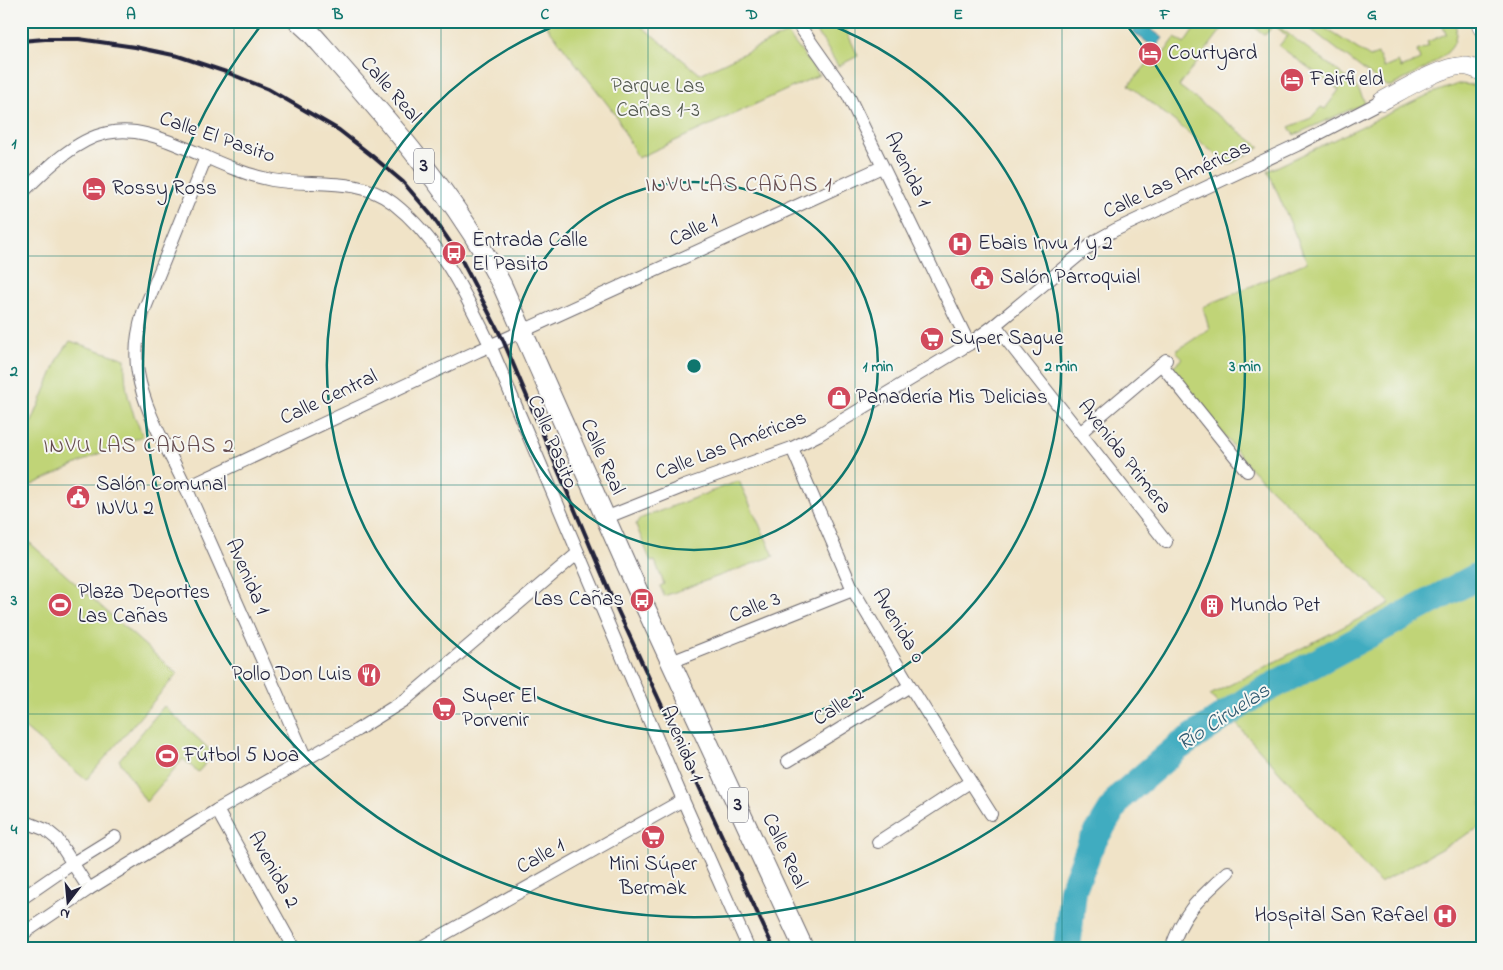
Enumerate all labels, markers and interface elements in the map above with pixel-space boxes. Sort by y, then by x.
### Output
text: A [126,3,136,27]
text: B [332,3,344,27]
text: C [541,3,550,27]
text: D [745,3,758,27]
text: E [953,3,963,27]
text: F [1159,3,1171,27]
text: G [1367,3,1377,27]
place label: Courtyard [1168,39,1257,71]
hotel icon: Courtyard [1137,41,1163,67]
street label: Calle Real [352,50,428,130]
place label: Fairfield [1309,65,1384,95]
hotel icon: Fairfield [1279,67,1305,93]
park label: Parque Las Cañas 1-3 [611,72,705,126]
street label: Calle El Pasito [155,104,279,172]
street label: Avenida 1 [876,127,938,213]
text: 1 [11,132,17,156]
street label: Calle Las Américas [1098,133,1256,227]
road number: 3 [414,148,434,184]
district label: INVU LAS CAÑAS 1 [645,170,833,202]
place label: Rossy Ross [112,174,217,206]
hotel icon: Rossy Ross [81,176,107,202]
street label: Calle 1 [664,206,724,255]
place label: Entrada Calle El Pasito [472,226,588,280]
place label: Ebais Invu 1 y 2 [978,229,1113,261]
hospital icon: Ebais Invu 1 y 2 [947,231,973,257]
bus stop icon: Entrada Calle El Pasito [441,240,467,266]
place label: Salón Parroquial [1000,263,1140,293]
public building icon: Salón Parroquial [969,265,995,291]
place label: Super Sague [950,324,1064,356]
supermarket icon: Super Sague [919,326,945,352]
text: 1 min [863,356,894,378]
text: 2 min [1044,356,1078,378]
text: 3 min [1228,356,1261,378]
centre of rings [685,357,703,375]
text: 2 [9,360,18,384]
street label: Calle Central [275,362,383,434]
place label: Panadería Mis Delicias [856,383,1048,413]
shop icon: Panadería Mis Delicias [826,385,852,411]
street label: Calle Pasito [519,390,585,494]
street label: Avenida Primera [1070,393,1178,521]
street label: Calle Las Américas [651,403,811,489]
street label: Calle Real [572,414,632,500]
district label: INVU LAS CAÑAS 2 [43,431,235,463]
place label: Salón Comunal INVU 2 [96,470,227,524]
public building icon: Salón Comunal INVU 2 [65,484,91,510]
street label: Avenida 1 [217,534,277,620]
place label: Plaza Deportes Las Cañas [78,578,210,632]
street label: Avenida 0 [864,583,932,669]
street label: Calle 3 [725,584,785,632]
place label: Las Cañas [534,585,624,615]
bus stop icon: Las Cañas [629,587,655,613]
text: 3 [10,589,18,613]
place label: Mundo Pet [1230,591,1320,621]
sports icon: Plaza Deportes Las Cañas [47,592,73,618]
building icon: Mundo Pet [1199,593,1225,619]
place label: Pollo Don Luis [231,660,352,690]
restaurant icon: Pollo Don Luis [356,662,382,688]
water label: Río Ciruelas [1171,676,1277,760]
street label: Calle 2 [808,680,870,734]
place label: Super El Porvenir [462,682,536,736]
supermarket icon: Super El Porvenir [431,696,457,722]
street label: Avenida 1 [652,701,711,787]
place label: Fútbol 5 Noa [183,741,299,771]
sports icon: Fútbol 5 Noa [154,743,180,769]
road number: 3 [728,788,748,822]
street label: Calle Real [753,808,815,894]
text: 4 [10,818,18,842]
supermarket icon: Mini Súper Bermak [640,824,666,850]
street label: Avenida 2 [240,826,306,914]
street label: Calle 1 [511,831,571,883]
place label: Mini Súper Bermak [609,850,698,904]
north arrow [42,878,92,928]
place label: Hospital San Rafael [1254,901,1428,931]
text: N [57,902,72,924]
hospital icon: Hospital San Rafael [1432,903,1458,929]

